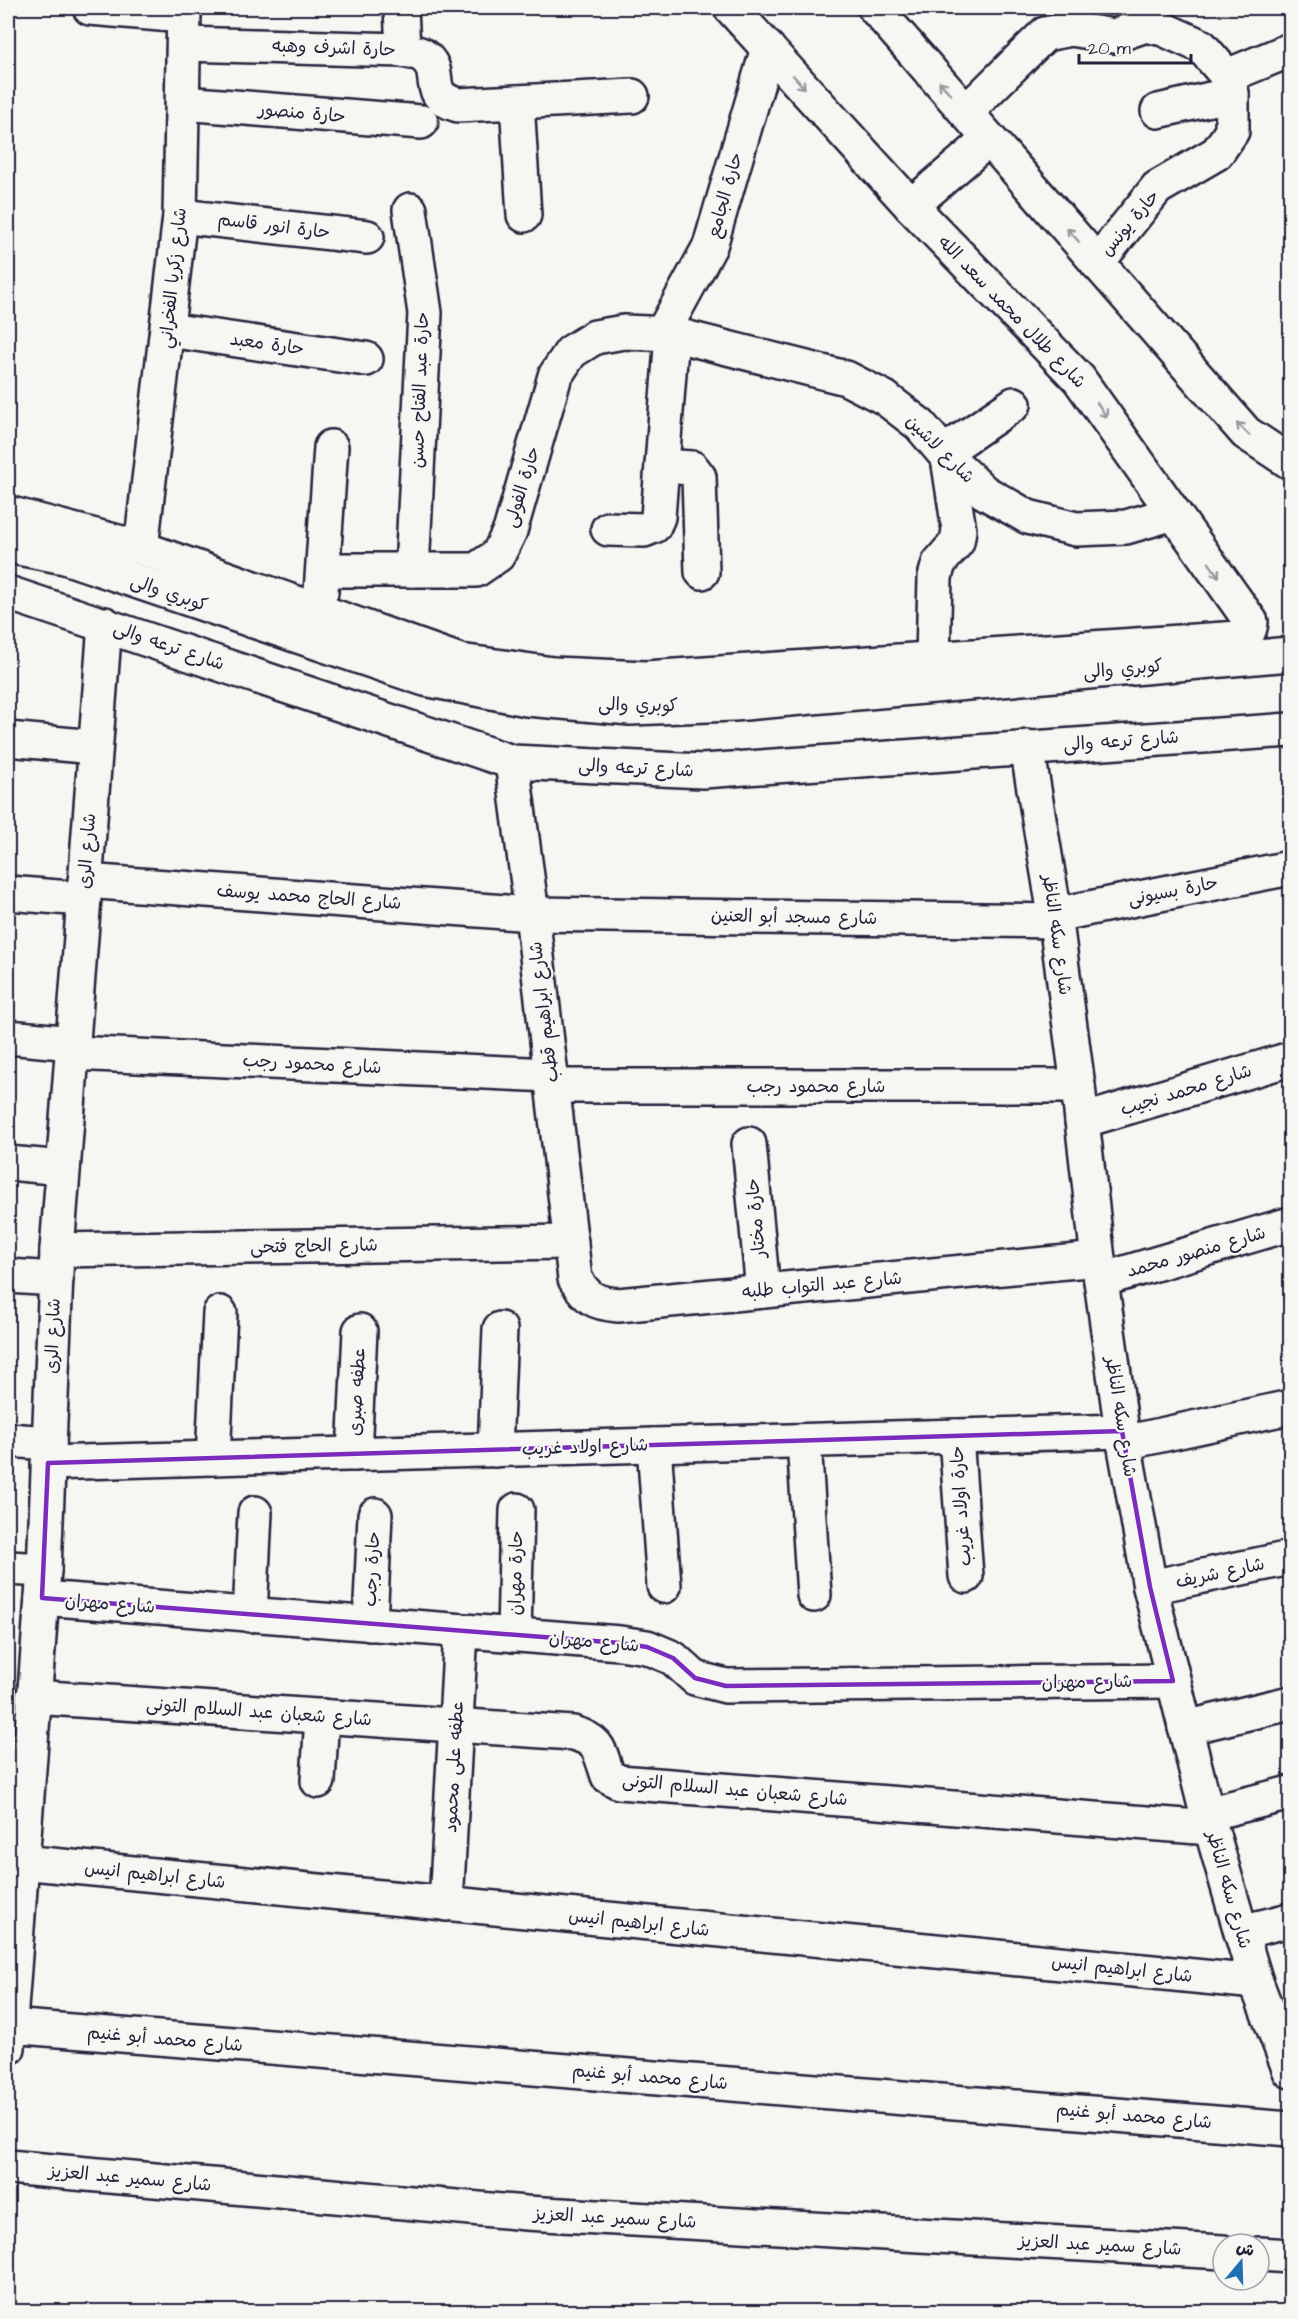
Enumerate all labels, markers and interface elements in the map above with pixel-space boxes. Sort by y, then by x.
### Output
scale bar [1079,27,1192,65]
street label: حارة اشرف وهبه [272,33,396,63]
text: 20 m [1088,36,1131,61]
one-way arrow [792,74,806,89]
one-way arrow [938,81,952,96]
street label: حارة منصور [255,97,347,129]
street label: حارة الجامع [701,149,749,241]
street label: حارة يونس [1095,184,1165,262]
street label: شارع زكريا الفخراني [153,206,196,350]
street label: حارة انور قاسم [216,207,332,246]
one-way arrow [1066,228,1080,243]
street label: شارع طلال محمد سعد الله [932,230,1092,394]
street label: حارة عبد الفتاح حسن [405,311,435,469]
street label: حارة معبد [228,326,306,362]
one-way arrow [1095,402,1108,418]
street label: شارع لاشين [900,409,980,489]
one-way arrow [1235,421,1250,436]
street label: حارة الفولى [498,443,546,531]
one-way arrow [1208,561,1220,577]
street label: كوبري والى [127,568,211,618]
street label: شارع ترعه والى [110,615,228,677]
street label: كوبري والى [1082,653,1164,685]
street label: كوبري والى [598,692,678,718]
street label: شارع ترعه والى [1062,724,1180,758]
street label: شارع ترعه والى [578,752,694,784]
street label: شارع الرى [72,812,102,890]
street label: حارة بسيونى [1126,870,1220,912]
street label: شارع سكه الناظر [1036,871,1078,997]
street label: شارع الحاج محمد يوسف [216,878,402,916]
street label: شارع مسجد أبو العنين [711,903,877,931]
street label: شارع ابراهيم قطب [523,940,566,1084]
street label: شارع محمود رجب [242,1048,382,1080]
street label: شارع محمد نجيب [1117,1058,1255,1122]
street label: شارع محمود رجب [747,1074,885,1099]
street label: حارة مختار [740,1177,772,1261]
street label: شارع منصور محمد [1124,1220,1268,1284]
street label: شارع الحاج فتحى [250,1232,378,1260]
street label: شارع عبد التواب طلبه [741,1266,903,1304]
street label: شارع الرى [39,1298,67,1374]
street label: عطفه صبرى [342,1347,372,1437]
street label: شارع سكه الناظر [1099,1353,1143,1479]
street label: شارع اولاد غريب [521,1432,649,1462]
street label: حارة اولاد غريب [944,1445,978,1567]
street label: حارة مهران [503,1530,529,1616]
street label: حارة رجب [358,1531,386,1607]
street label: شارع شريف [1173,1551,1267,1595]
street label: شارع مهران [64,1588,156,1620]
street label: شارع مهران [548,1626,640,1658]
street label: شارع مهران [1042,1669,1132,1695]
street label: شارع شعبان عبد السلام التونى [145,1692,373,1733]
street label: عطفه على محمود [438,1701,470,1833]
street label: شارع شعبان عبد السلام التونى [621,1768,849,1813]
street label: شارع سكه الناظر [1200,1826,1258,1952]
street label: شارع ابراهيم انيس [83,1855,227,1896]
street label: شارع ابراهيم انيس [567,1903,711,1944]
street label: شارع ابراهيم انيس [1050,1949,1194,1990]
street label: شارع محمد أبو غنيم [86,2020,244,2059]
street label: شارع محمد أبو غنيم [571,2058,729,2097]
street label: شارع محمد أبو غنيم [1055,2097,1213,2136]
street label: شارع سمير عبد العزيز [46,2158,212,2198]
street label: شارع سمير عبد العزيز [531,2201,697,2235]
street label: شارع سمير عبد العزيز [1016,2228,1182,2262]
north arrow [1211,2232,1271,2292]
text: ش [1234,2235,1257,2262]

